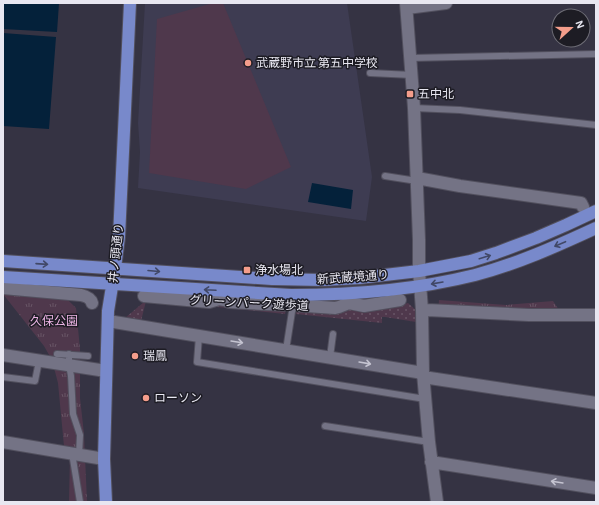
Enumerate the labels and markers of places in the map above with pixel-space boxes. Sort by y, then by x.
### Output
place label: 武蔵野市立 第五中学校 [256,56,378,69]
marker: 武蔵野市立 第五中学校 [243,58,253,68]
place label: 五中北 [418,88,454,100]
marker: 五中北 [405,89,415,99]
place label: 浄水場北 [255,263,303,276]
marker: 浄水場北 [242,265,252,275]
place label: 瑞鳳 [143,350,167,362]
marker: 瑞鳳 [130,351,140,361]
place label: ローソン [154,392,202,404]
marker: ローソン [141,393,151,403]

